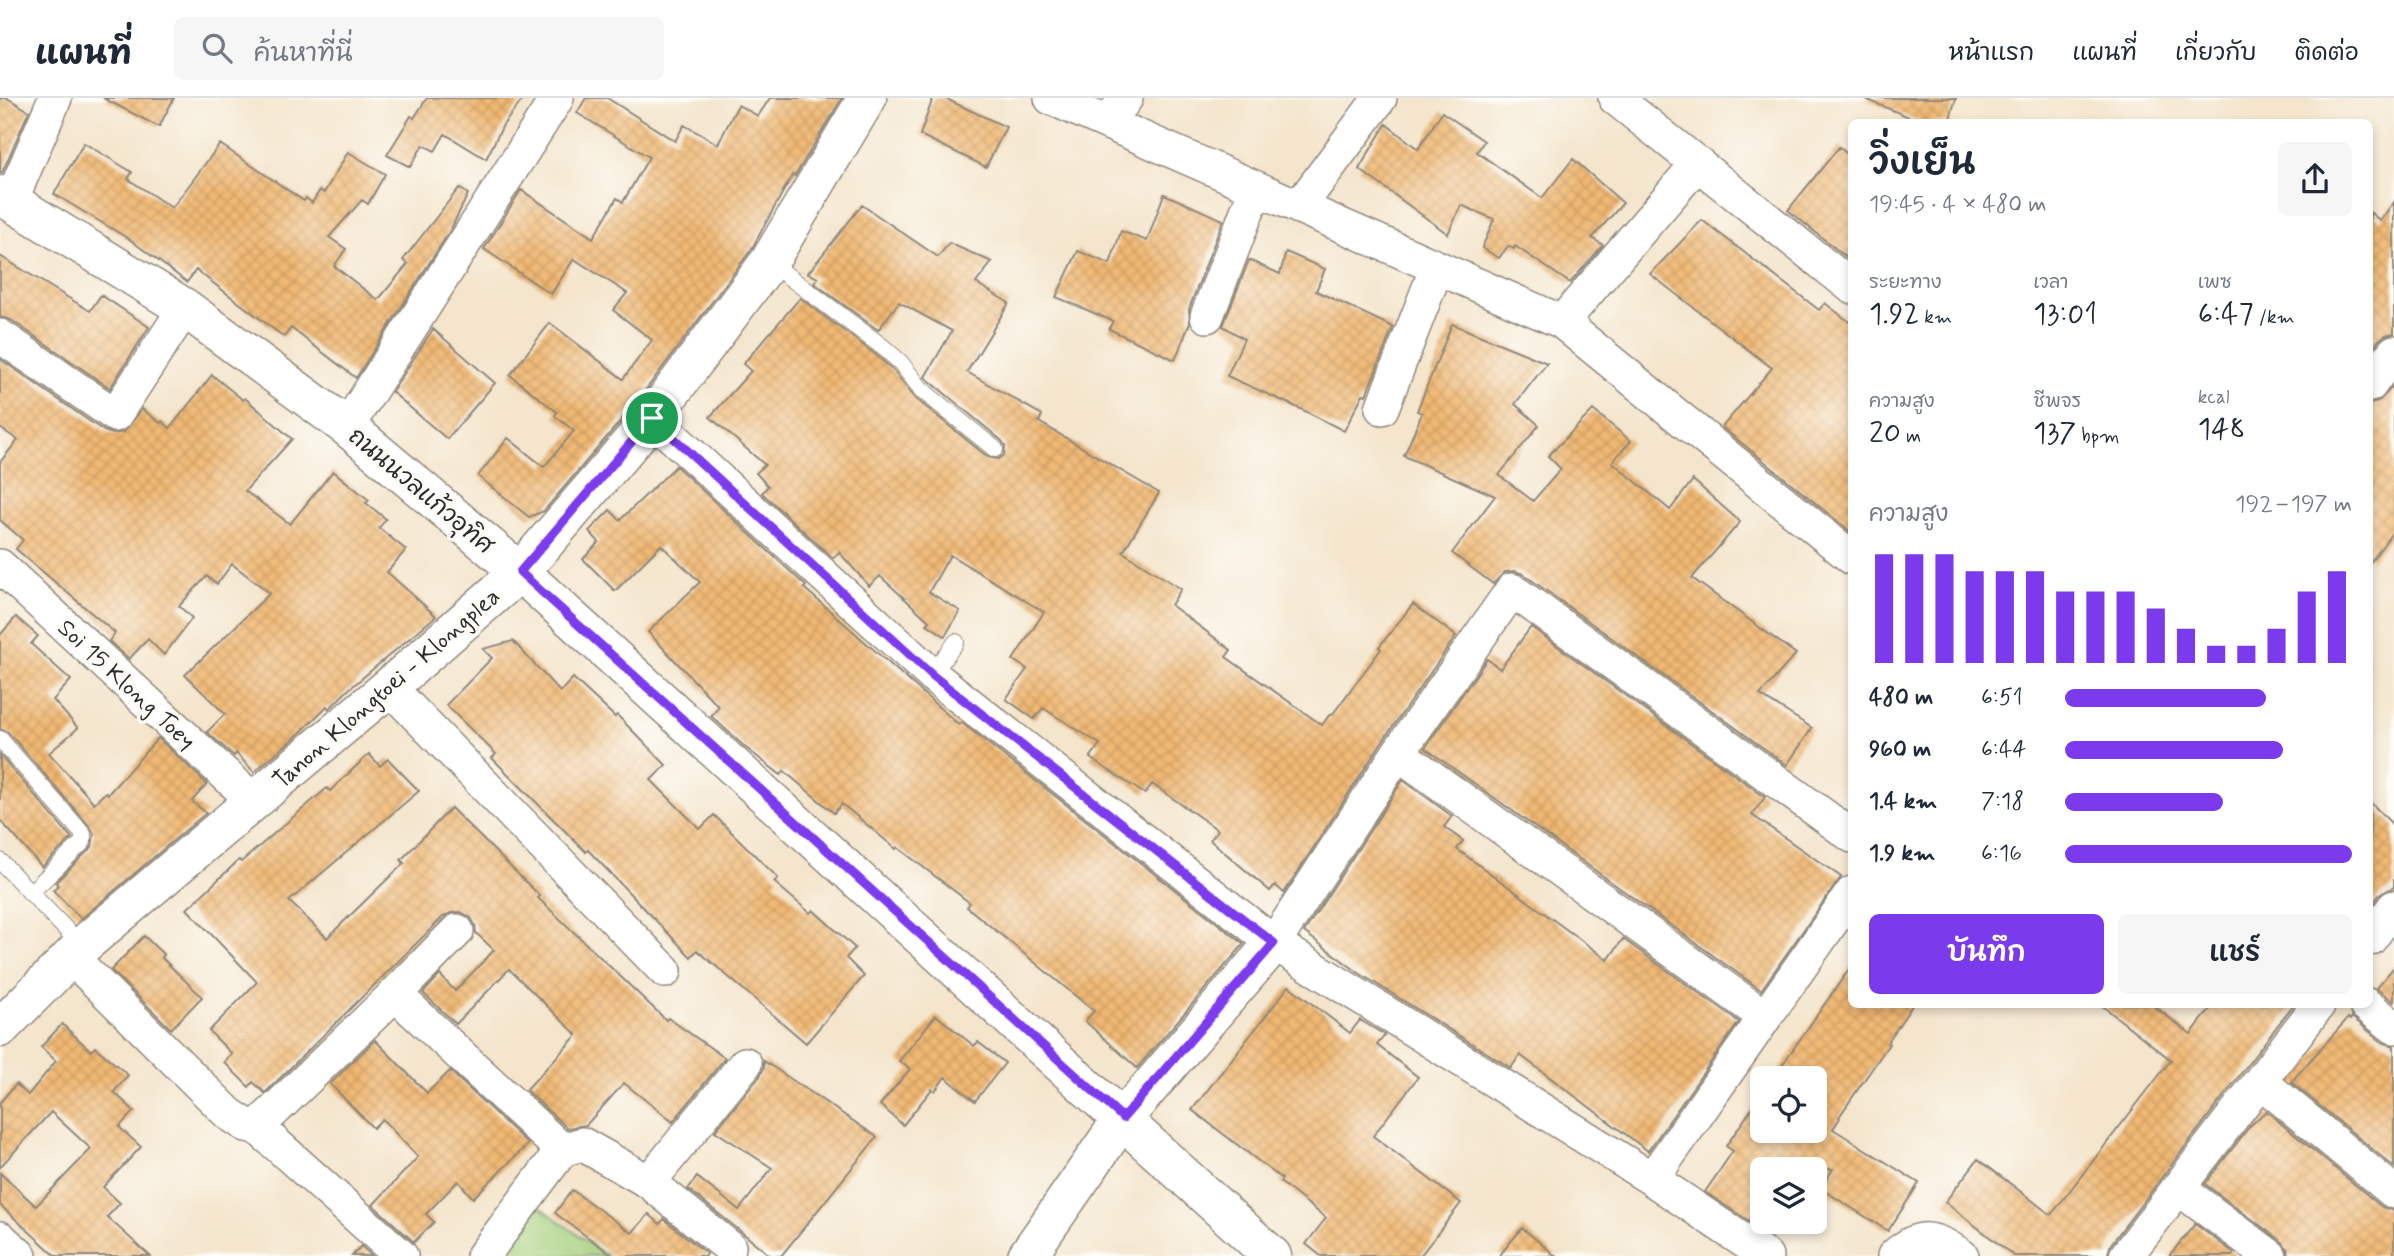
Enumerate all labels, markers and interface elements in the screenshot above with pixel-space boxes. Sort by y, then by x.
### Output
search box [174,17,664,80]
icon: search [198,29,236,67]
text: แผนที่ [35,33,132,77]
text: ค้นหาที่นี่ [254,37,353,71]
text: หน้าแรก [1949,38,2034,69]
text: แผนที่ [2072,38,2137,69]
text: เกี่ยวกับ [2175,38,2257,69]
text: ติดต่อ [2295,38,2359,69]
text: วิ่งเย็น [1869,139,1975,188]
button: share [2278,142,2352,216]
text: 19:45 · 4 × 480 m [1869,190,2047,220]
text: ระยะทาง [1869,270,1942,295]
text: เวลา [2033,270,2068,295]
text: เพซ [2198,270,2232,295]
text: 1.92 [1869,295,1919,334]
text: 13:01 [2033,295,2097,334]
text: 6:47 [2198,295,2254,334]
text: km [1919,305,1952,330]
text: /km [2254,305,2295,330]
text: kcal [2198,385,2230,410]
pin [622,388,682,448]
text: ความสูง [1869,389,1935,414]
text: ชีพจร [2033,389,2081,414]
icon: arrive [633,399,671,437]
text: 148 [2198,410,2245,449]
text: 20 [1869,414,1901,453]
text: 137 [2033,414,2076,453]
street label: ถนนนวลแก้วอุทิศ [341,421,501,563]
text: m [1901,424,1921,449]
text: bpm [2076,424,2120,449]
text: 192–197 m [2235,490,2352,520]
text: ความสูง [1869,500,1948,530]
street label: Tanon Klongtoei - Klongplea [267,582,507,796]
street label: Soi 15 Klong Toey [50,613,202,757]
text: 480 m [1869,683,1933,713]
text: 6:51 [1981,683,2023,713]
text: 960 m [1869,735,1931,765]
text: 6:44 [1981,735,2026,765]
text: 1.4 km [1869,787,1937,817]
text: 7:18 [1981,787,2024,817]
text: 1.9 km [1869,839,1935,869]
text: 6:16 [1981,839,2022,869]
button: บันทึก [1869,914,2104,994]
button: แชร์ [2118,914,2352,994]
map controls [1750,1066,1827,1234]
button: locate [1750,1066,1827,1143]
button: layers [1750,1157,1827,1234]

